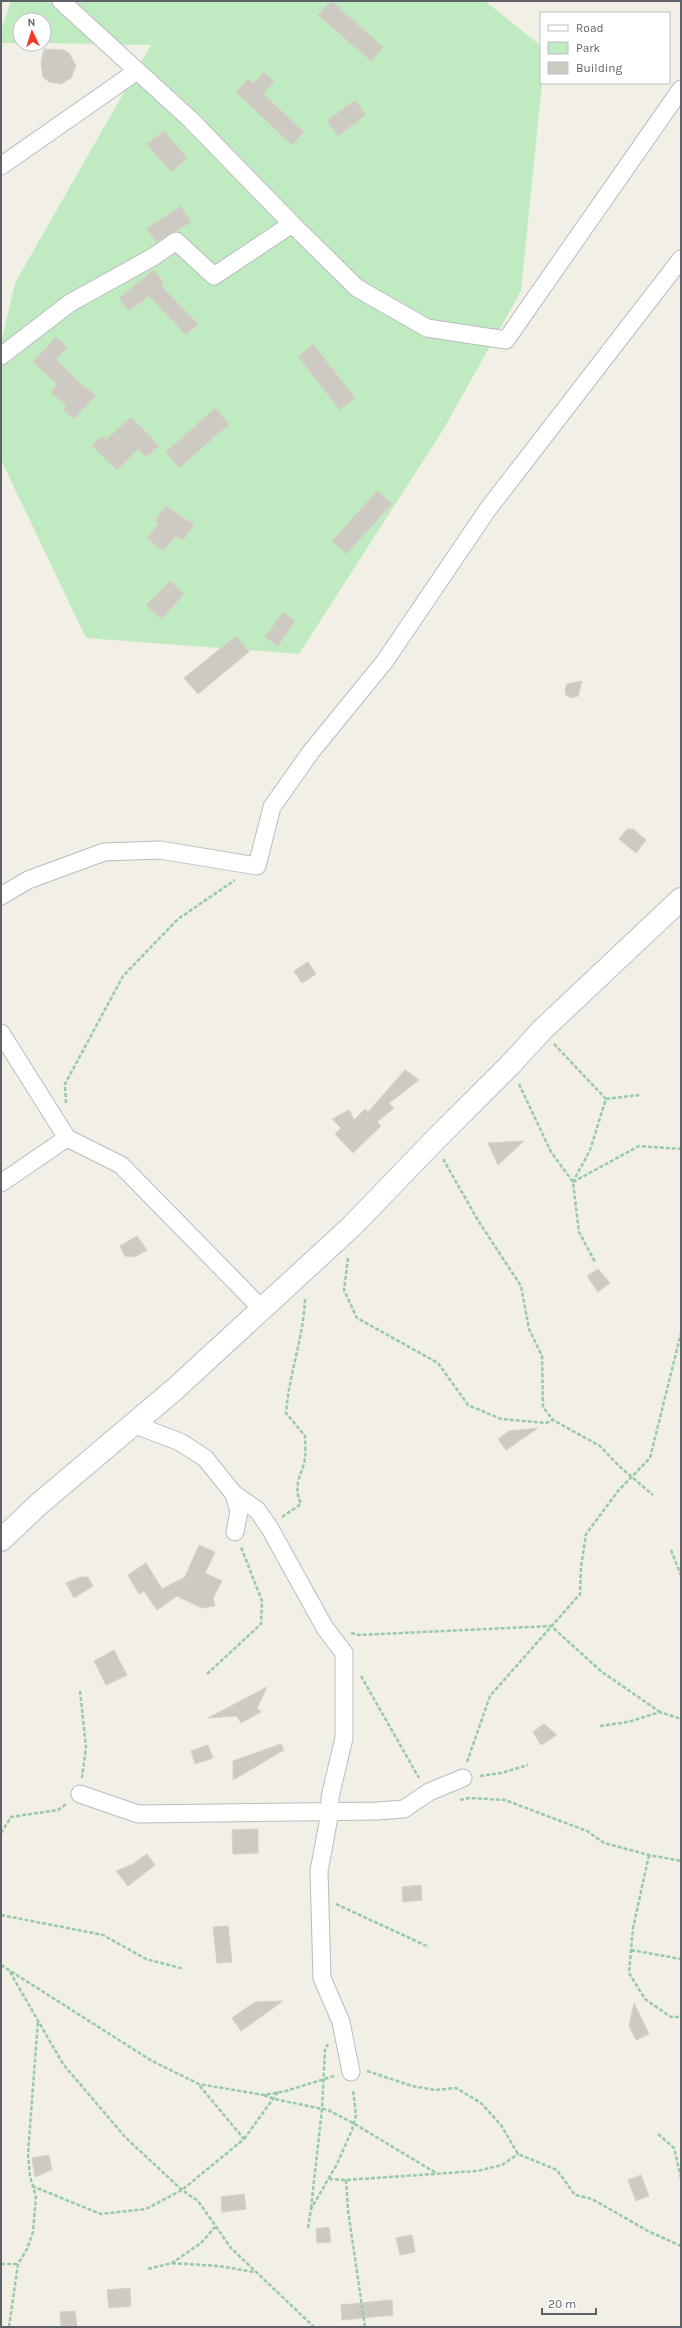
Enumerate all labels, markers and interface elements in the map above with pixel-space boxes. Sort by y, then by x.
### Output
north arrow [12,12,52,52]
legend [540,12,670,84]
text: N [27,16,36,29]
text: Road [576,21,604,35]
text: Park [576,41,601,55]
text: Building [576,61,623,75]
scale bar [542,2290,596,2316]
text: 20 m [548,2297,576,2311]

